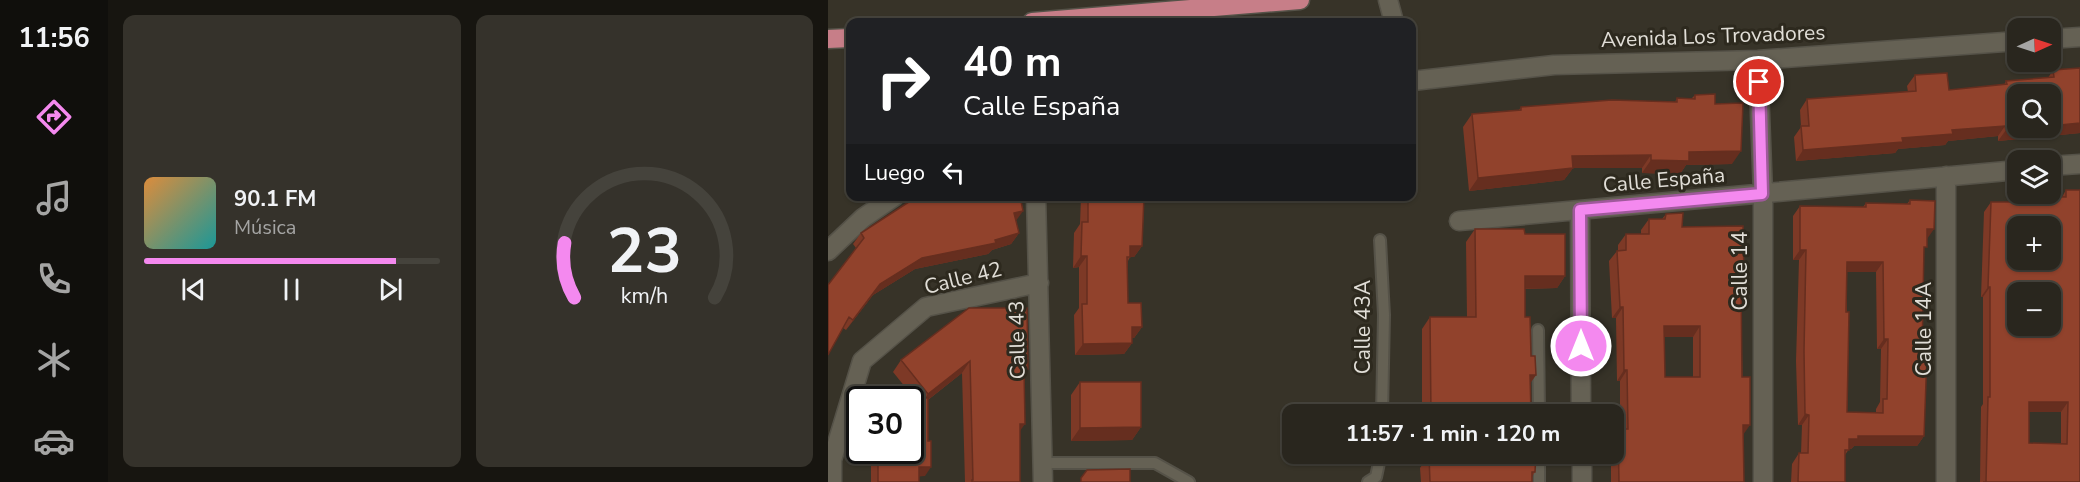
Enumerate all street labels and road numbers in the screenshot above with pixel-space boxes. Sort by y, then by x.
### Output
street label: Avenida Los Trovadores [1600,18,1826,54]
street label: Calle España [1602,161,1726,199]
street label: Calle 14 [1726,231,1754,311]
street label: Calle 42 [921,255,1005,301]
street label: Calle 43A [1349,280,1377,374]
street label: Calle 14A [1910,282,1938,376]
street label: Calle 43 [1002,300,1032,380]

